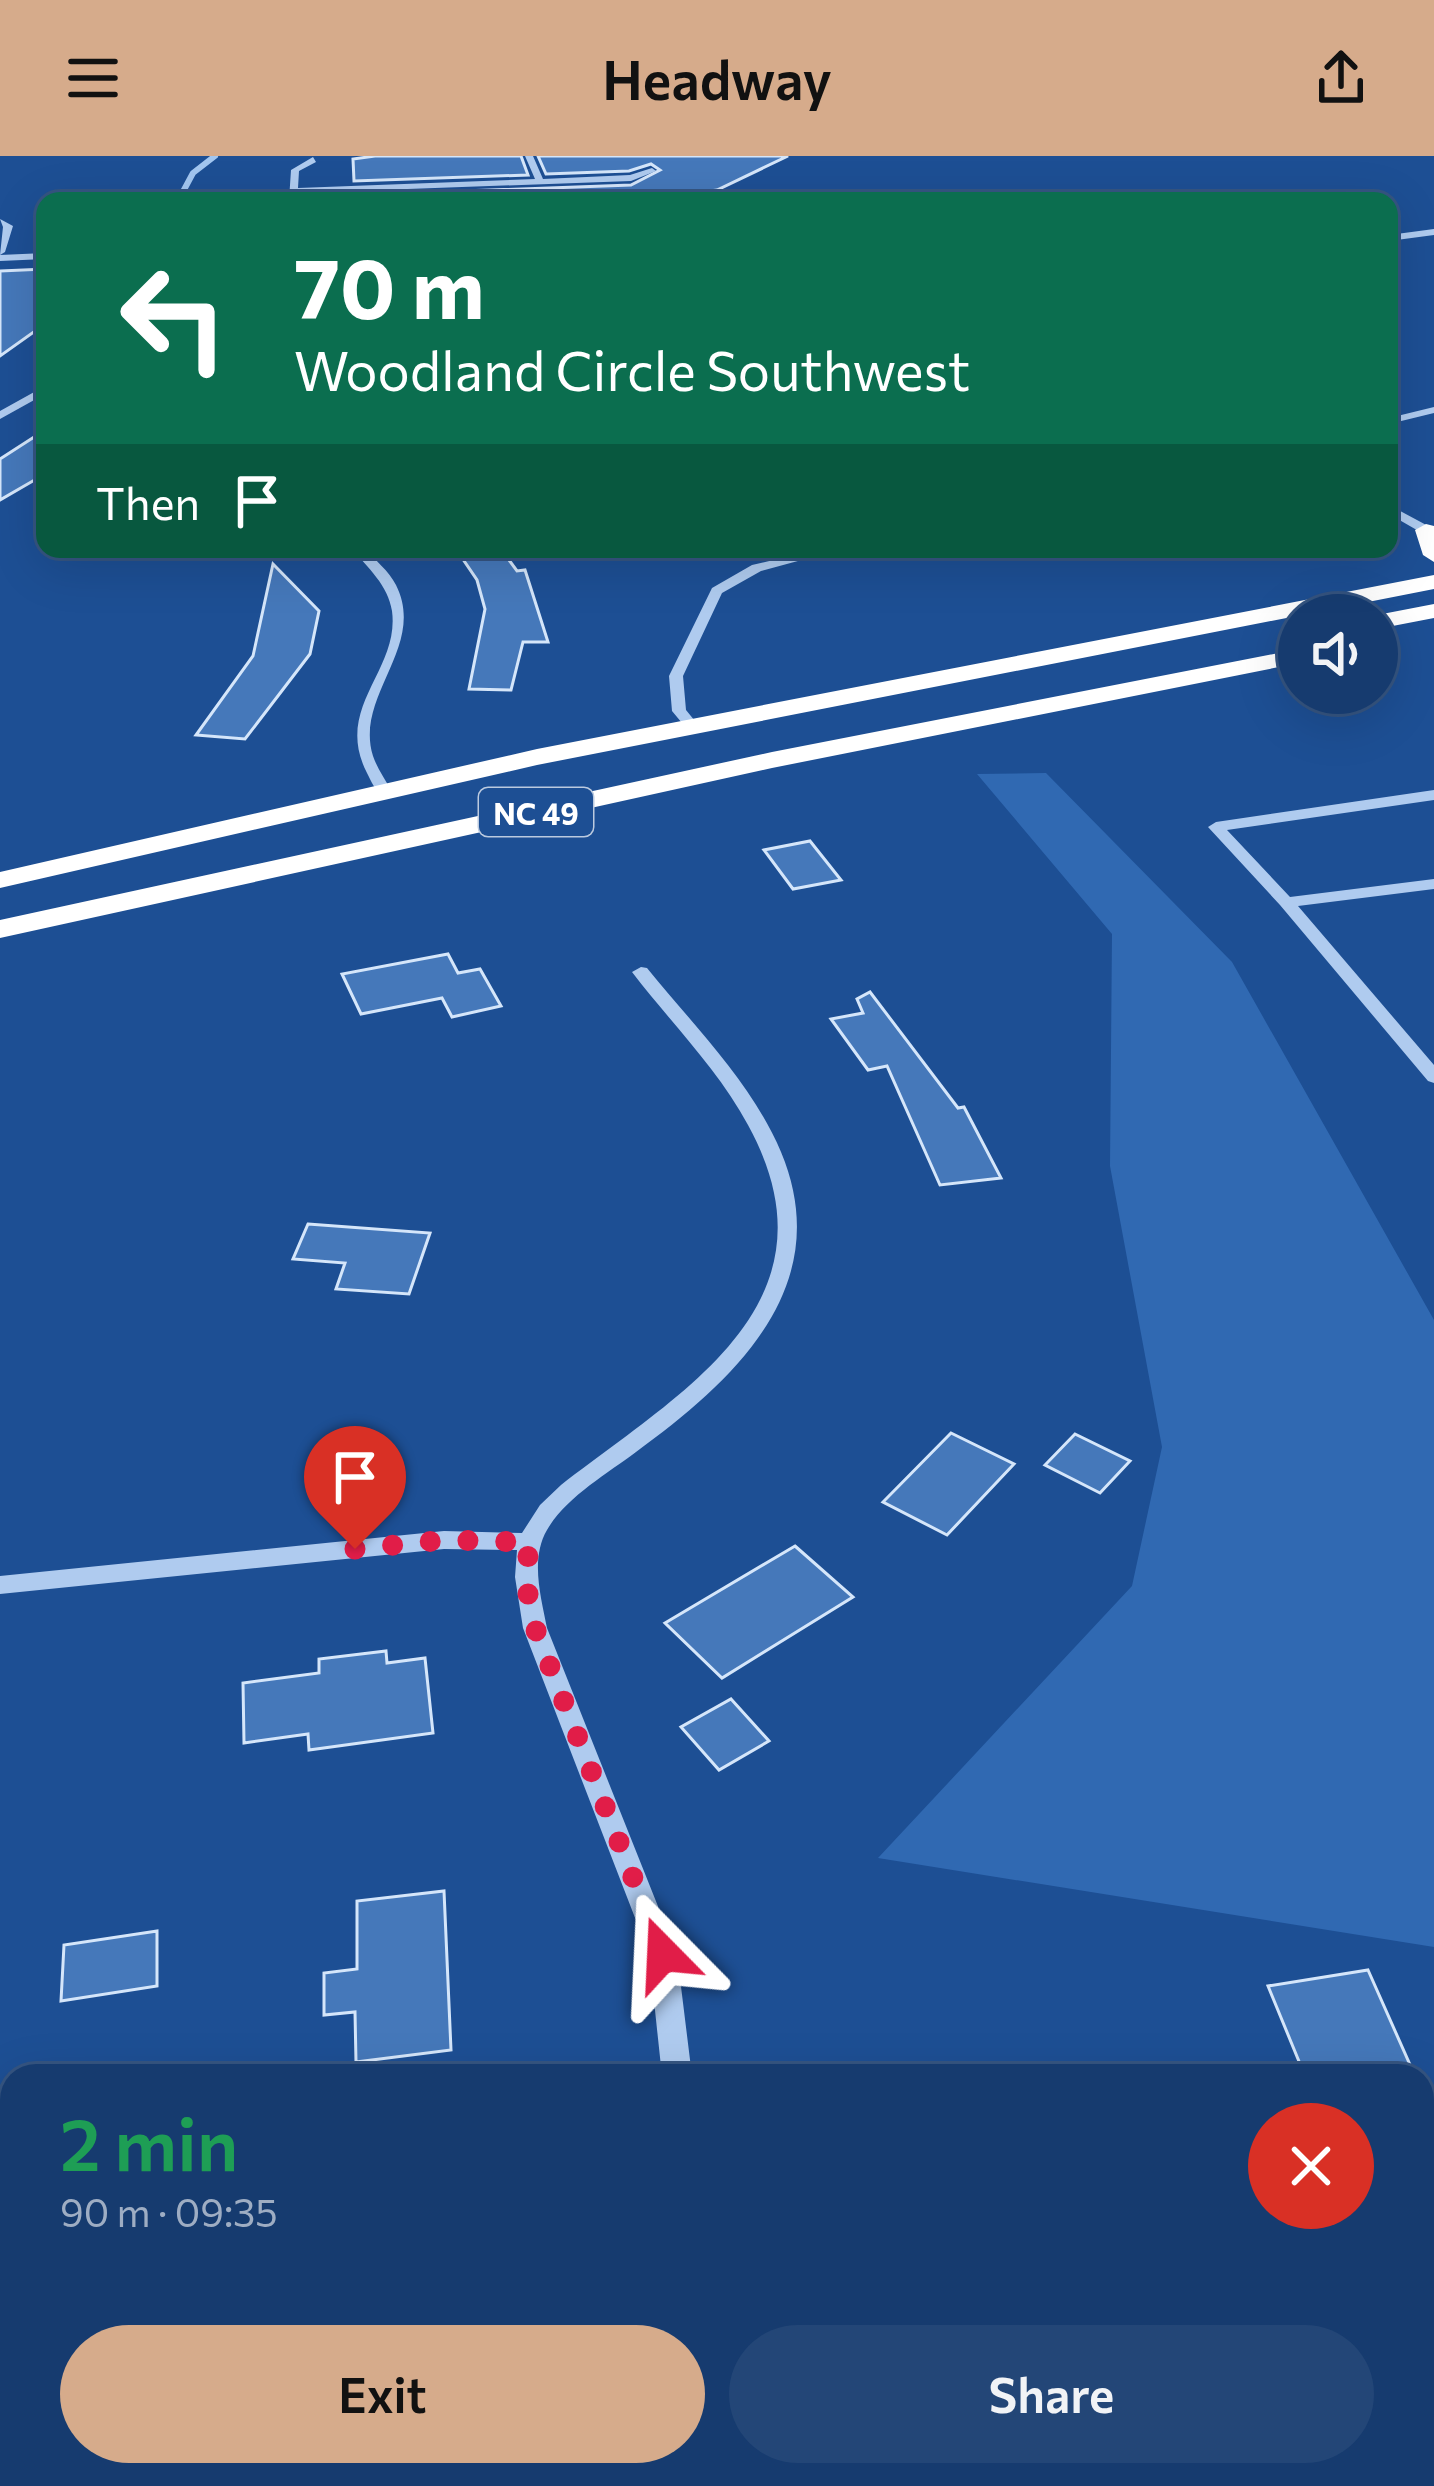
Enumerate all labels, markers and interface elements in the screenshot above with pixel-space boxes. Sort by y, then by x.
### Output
icon: menu [60,45,126,111]
text: Headway [602,45,832,111]
icon: share [1308,45,1374,111]
text: 70 m [294,234,485,336]
icon: left [96,240,252,396]
text: Woodland Circle Southwest [294,336,970,402]
icon: arrive [224,468,290,534]
text: Then [96,474,200,529]
map controls [1278,594,1398,714]
button: sound [1278,594,1398,714]
road number: NC 49 [479,788,593,836]
pin [304,1426,406,1549]
icon: arrive [322,1444,388,1510]
position arrow [600,1891,726,2017]
text: 2 min [60,2098,238,2186]
button: close [1248,2103,1374,2229]
text: 90 m · 09:35 [60,2187,278,2235]
button: Exit [60,2325,705,2463]
button: Share [729,2325,1374,2463]

